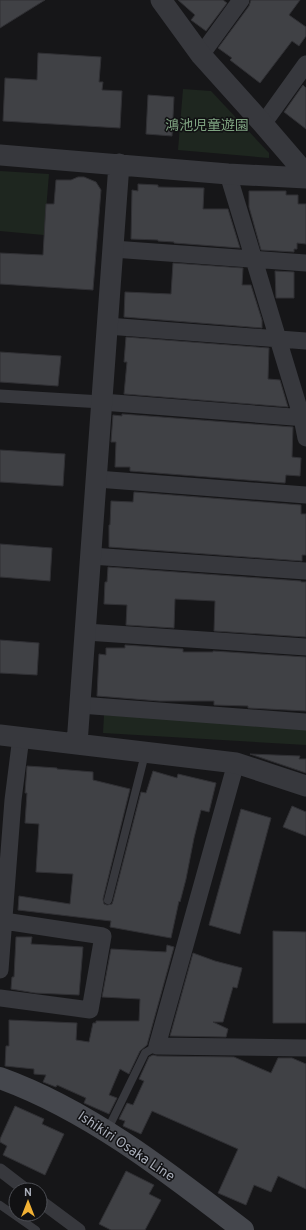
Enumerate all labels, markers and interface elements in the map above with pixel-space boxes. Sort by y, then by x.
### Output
park label: 鴻池児童遊園 [165,117,249,135]
street label: Ishikiri Osaka Line [74,1108,178,1186]
north arrow [8,1182,48,1222]
text: N [24,1186,32,1200]

